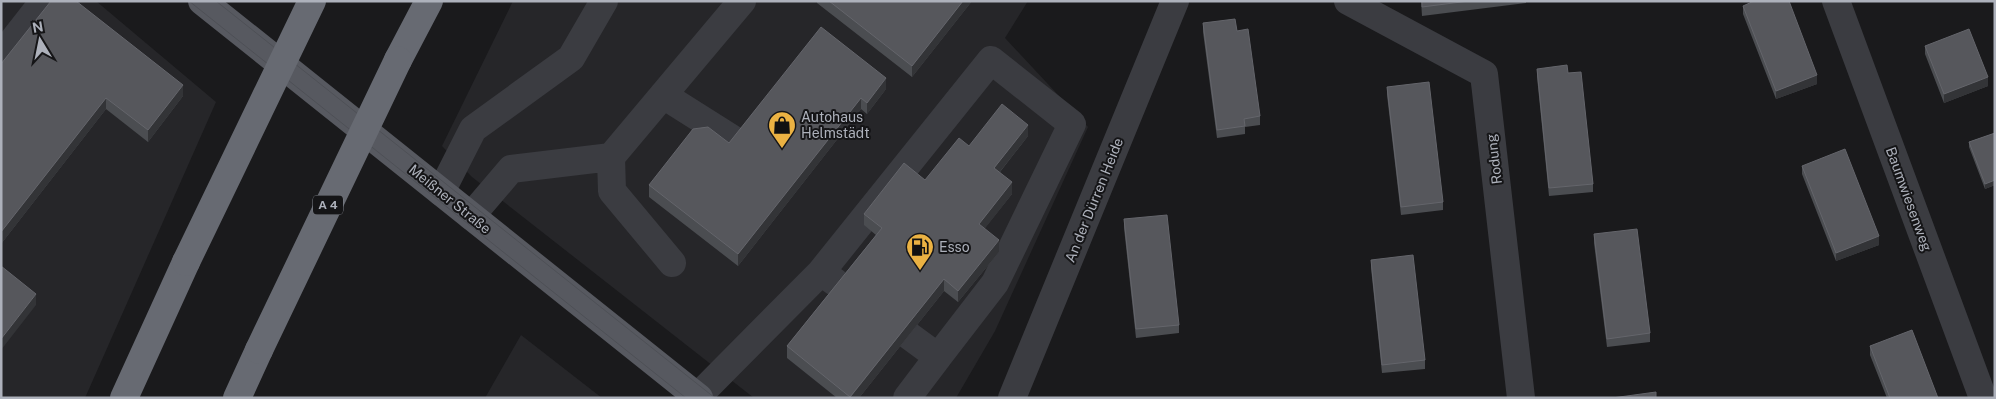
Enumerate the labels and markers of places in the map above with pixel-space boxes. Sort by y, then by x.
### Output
place label: Autohaus Helmstädt [801,109,870,141]
shop icon: Autohaus Helmstädt [767,110,797,149]
fuel station icon: Esso [905,232,935,271]
place label: Esso [939,239,970,255]

